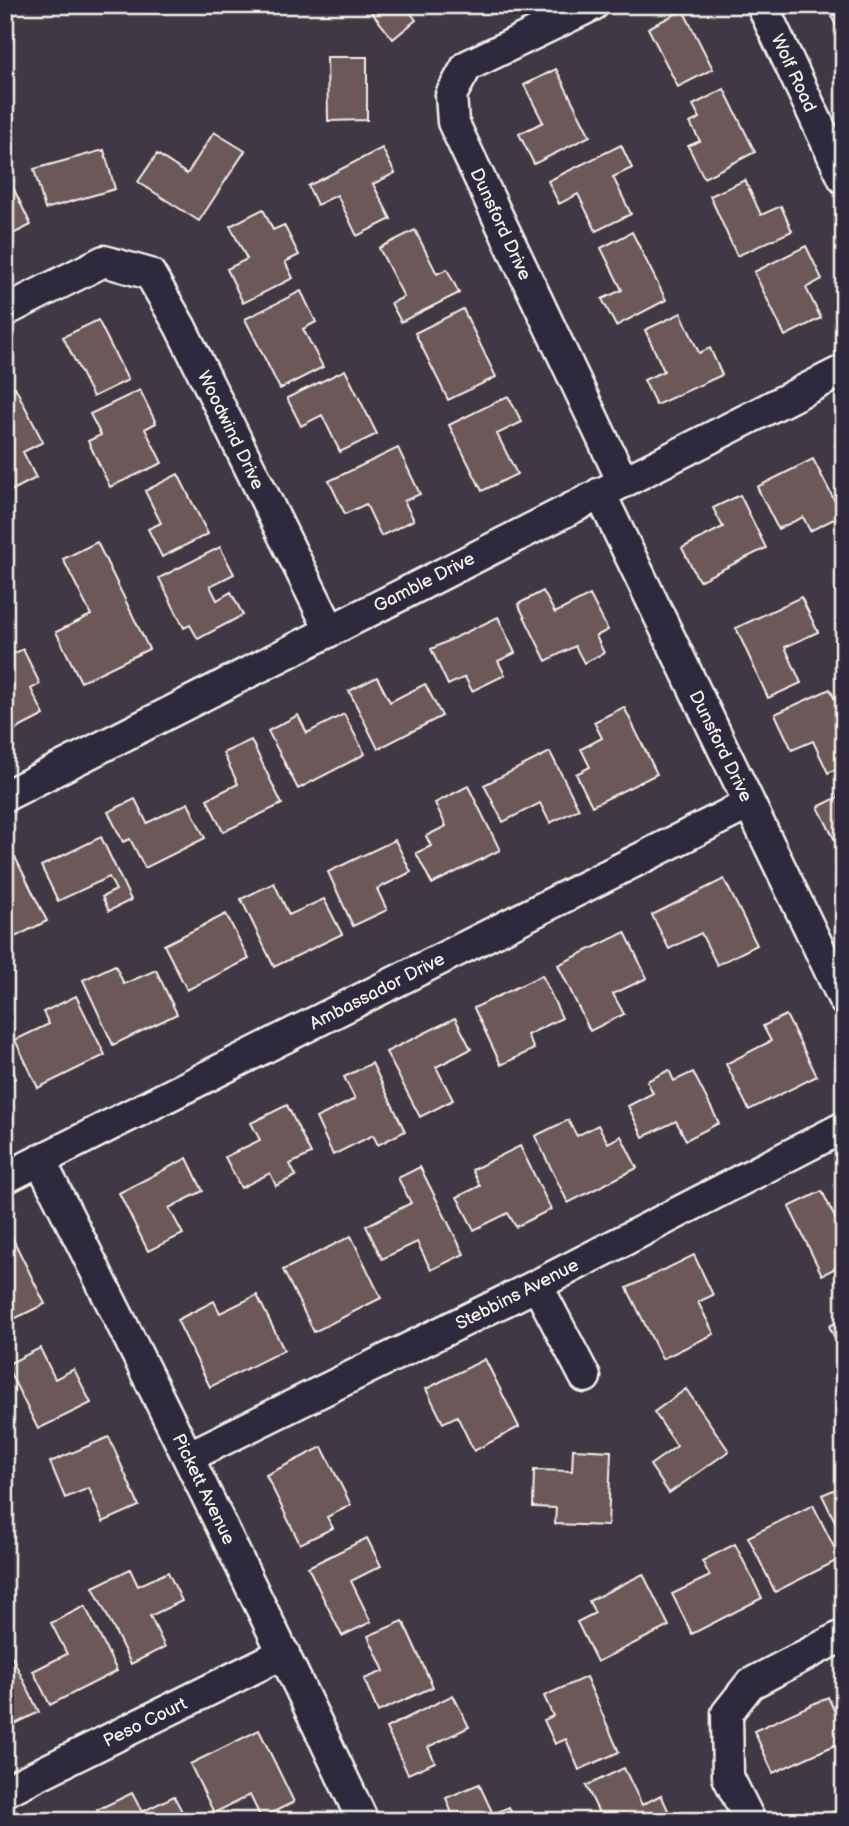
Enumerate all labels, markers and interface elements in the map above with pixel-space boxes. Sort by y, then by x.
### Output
street label: Wolf Road [766,31,821,116]
street label: Dunsford Drive [465,165,536,284]
street label: Woodwind Drive [193,367,268,493]
street label: Gamble Drive [370,548,479,617]
street label: Dunsford Drive [685,687,757,805]
street label: Ambassador Drive [306,948,448,1035]
street label: Stebbins Avenue [452,1254,583,1335]
street label: Pickett Avenue [168,1430,240,1548]
street label: Peso Court [100,1693,191,1752]

